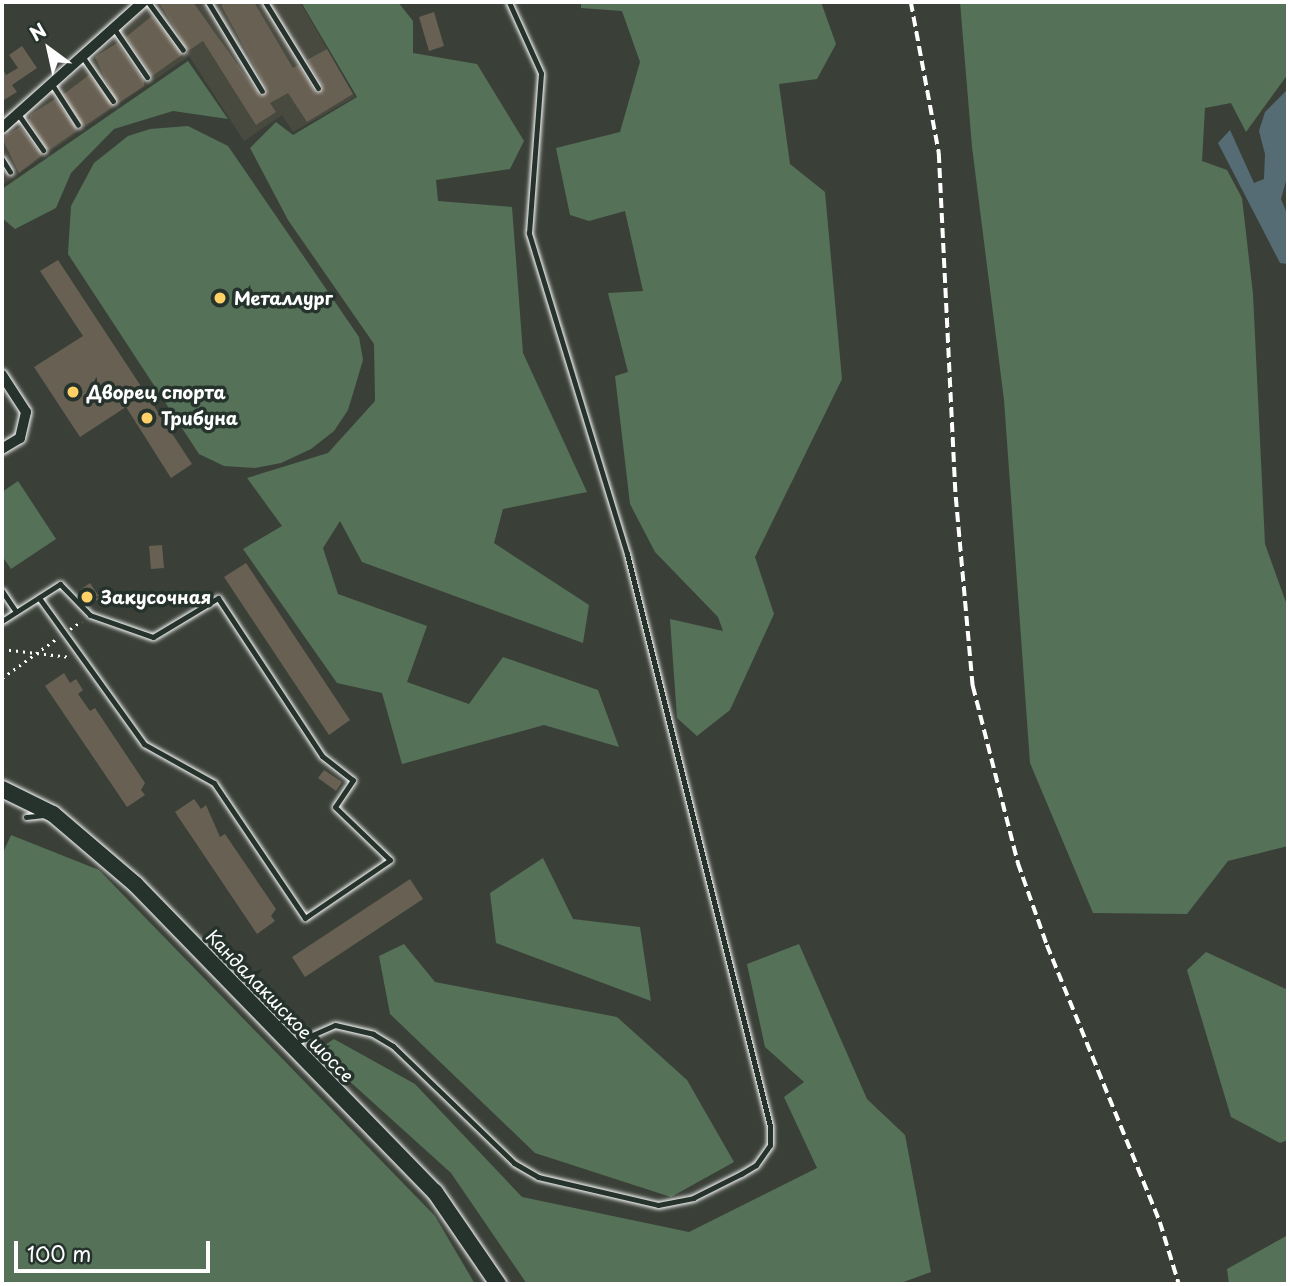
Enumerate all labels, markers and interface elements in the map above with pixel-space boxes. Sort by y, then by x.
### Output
north arrow [14,14,84,84]
text: N [24,16,52,47]
place label: Металлург [234,287,333,309]
marker: Металлург [212,290,228,306]
place label: Дворец спорта [87,381,227,403]
marker: Дворец спорта [65,384,81,400]
place label: Трибуна [161,407,238,429]
marker: Трибуна [139,410,155,426]
place label: Закусочная [101,586,211,608]
marker: Закусочная [79,589,95,605]
street label: Кандалакшское шоссе [201,925,359,1087]
scale bar [18,1226,214,1270]
text: 100 m [27,1237,91,1269]

